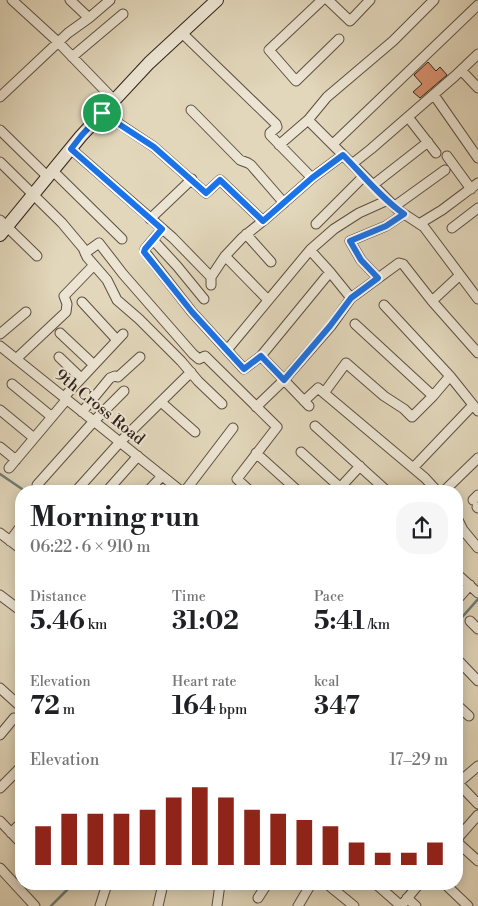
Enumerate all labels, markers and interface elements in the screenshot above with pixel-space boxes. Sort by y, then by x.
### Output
pin [81,92,123,134]
icon: arrive [88,99,116,127]
street label: 9th Cross Road [51,365,149,449]
text: Morning run [30,500,199,535]
button: share [396,502,448,554]
text: 06:22 · 6 × 910 m [30,537,150,557]
text: Distance [30,588,87,606]
text: Time [172,588,206,606]
text: Pace [314,588,344,606]
text: 5.46 [30,606,85,637]
text: 31:02 [172,606,239,637]
text: 5:41 [314,606,365,637]
text: km [85,616,107,634]
text: /km [365,616,390,634]
text: Elevation [30,673,91,691]
text: Heart rate [172,673,237,691]
text: kcal [314,673,339,691]
text: 72 [30,691,60,722]
text: 164 [172,691,216,722]
text: 347 [314,691,360,722]
text: m [60,701,75,719]
text: bpm [216,701,247,719]
text: Elevation [30,750,99,770]
text: 17–29 m [389,750,448,770]

